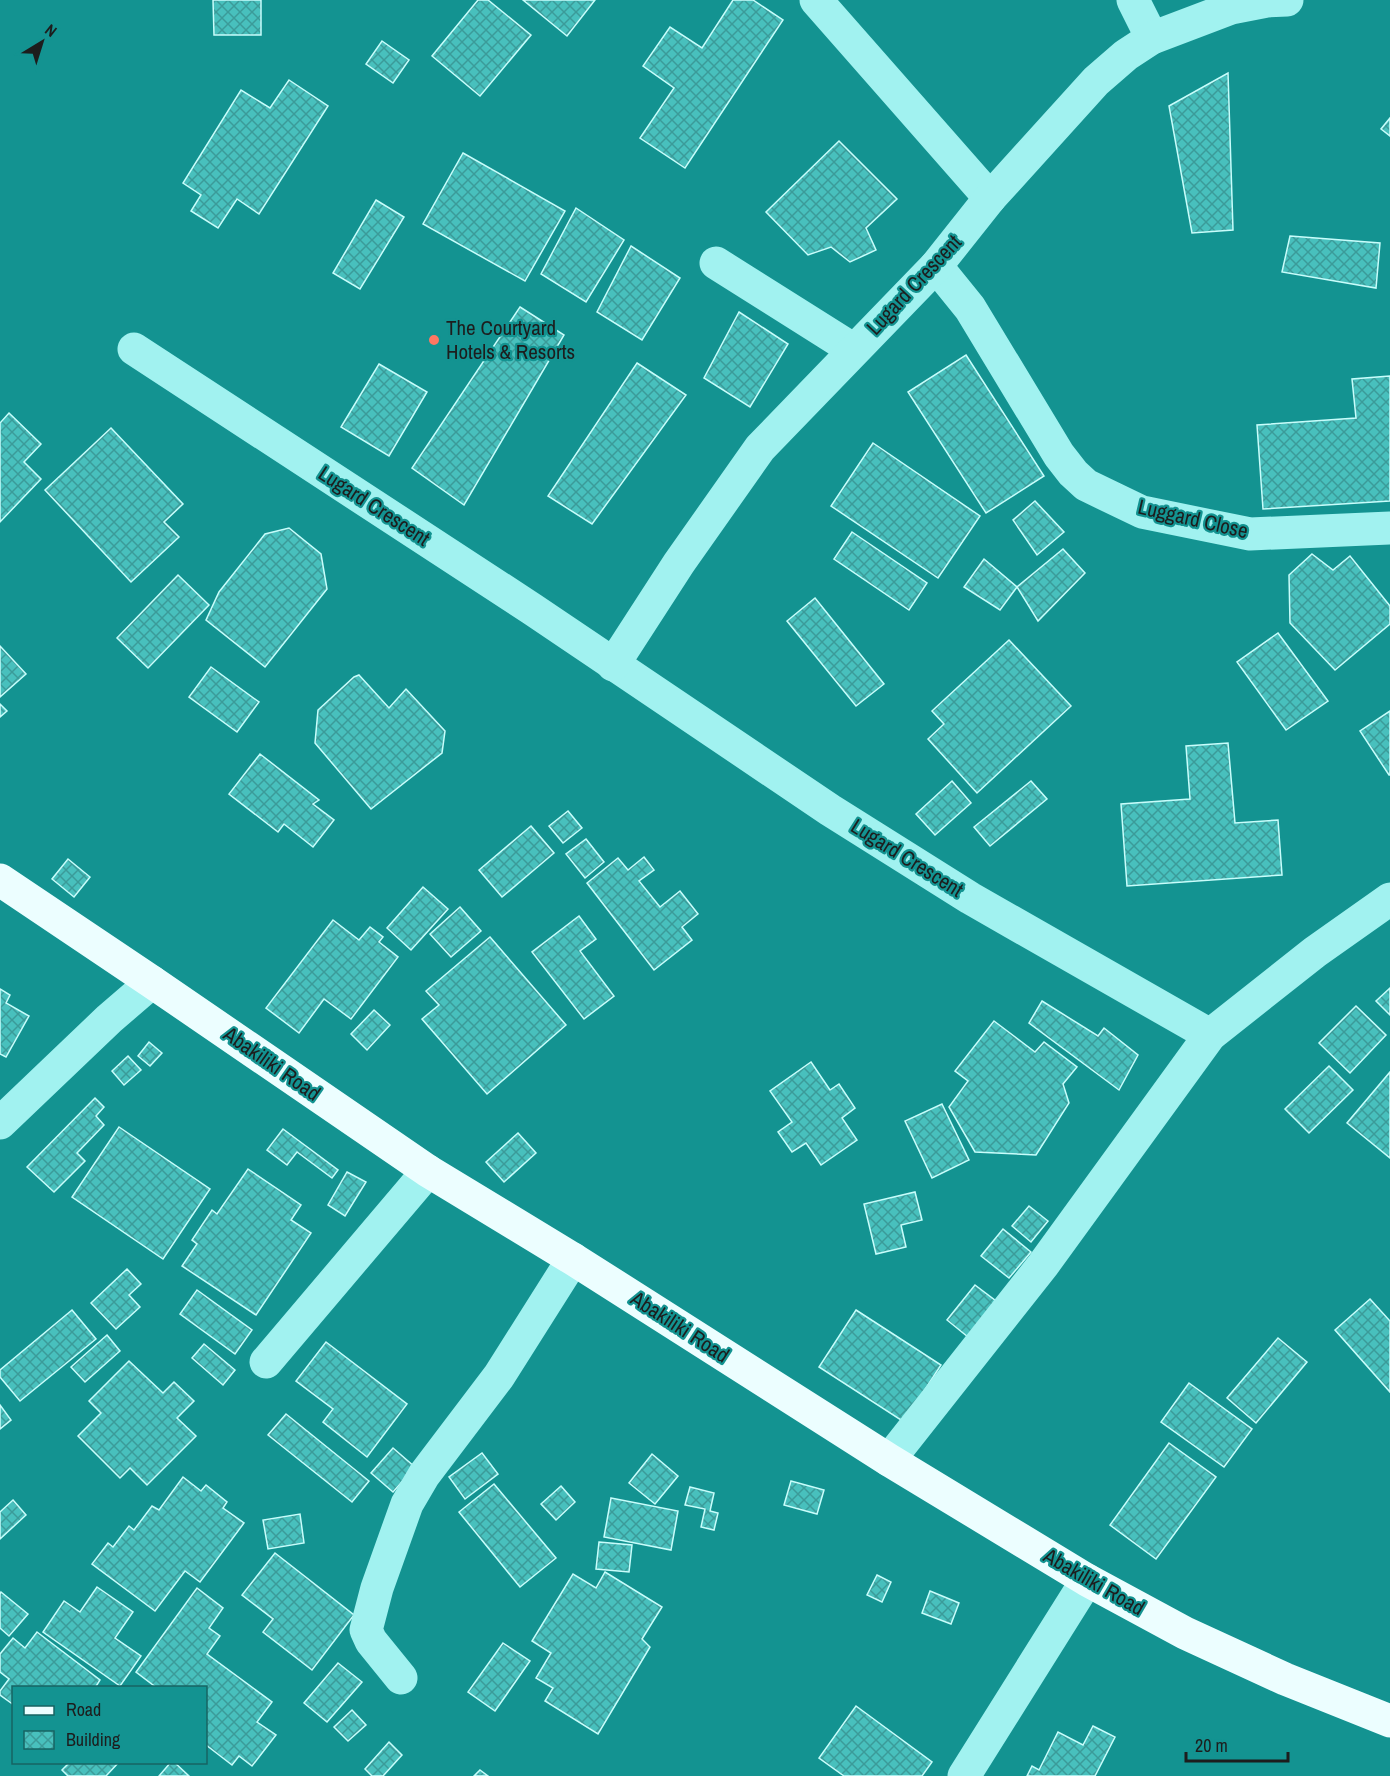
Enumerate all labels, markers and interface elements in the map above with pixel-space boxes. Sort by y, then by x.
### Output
north arrow [12,12,72,72]
text: N [41,19,62,42]
street label: Lugard Crescent [860,228,968,341]
place label: The Courtyard Hotels & Resorts [446,313,575,366]
marker: The Courtyard Hotels & Resorts [427,333,441,347]
street label: Lugard Crescent [313,459,436,553]
street label: Luggard Close [1135,492,1251,545]
street label: Lugard Crescent [846,812,969,904]
street label: Abakiliki Road [217,1019,326,1108]
street label: Abakiliki Road [625,1283,735,1369]
street label: Abakiliki Road [1038,1541,1150,1622]
legend [12,1686,207,1764]
text: Road [66,1697,101,1722]
scale bar [1186,1725,1288,1763]
text: Building [66,1727,121,1752]
text: 20 m [1195,1733,1228,1758]

